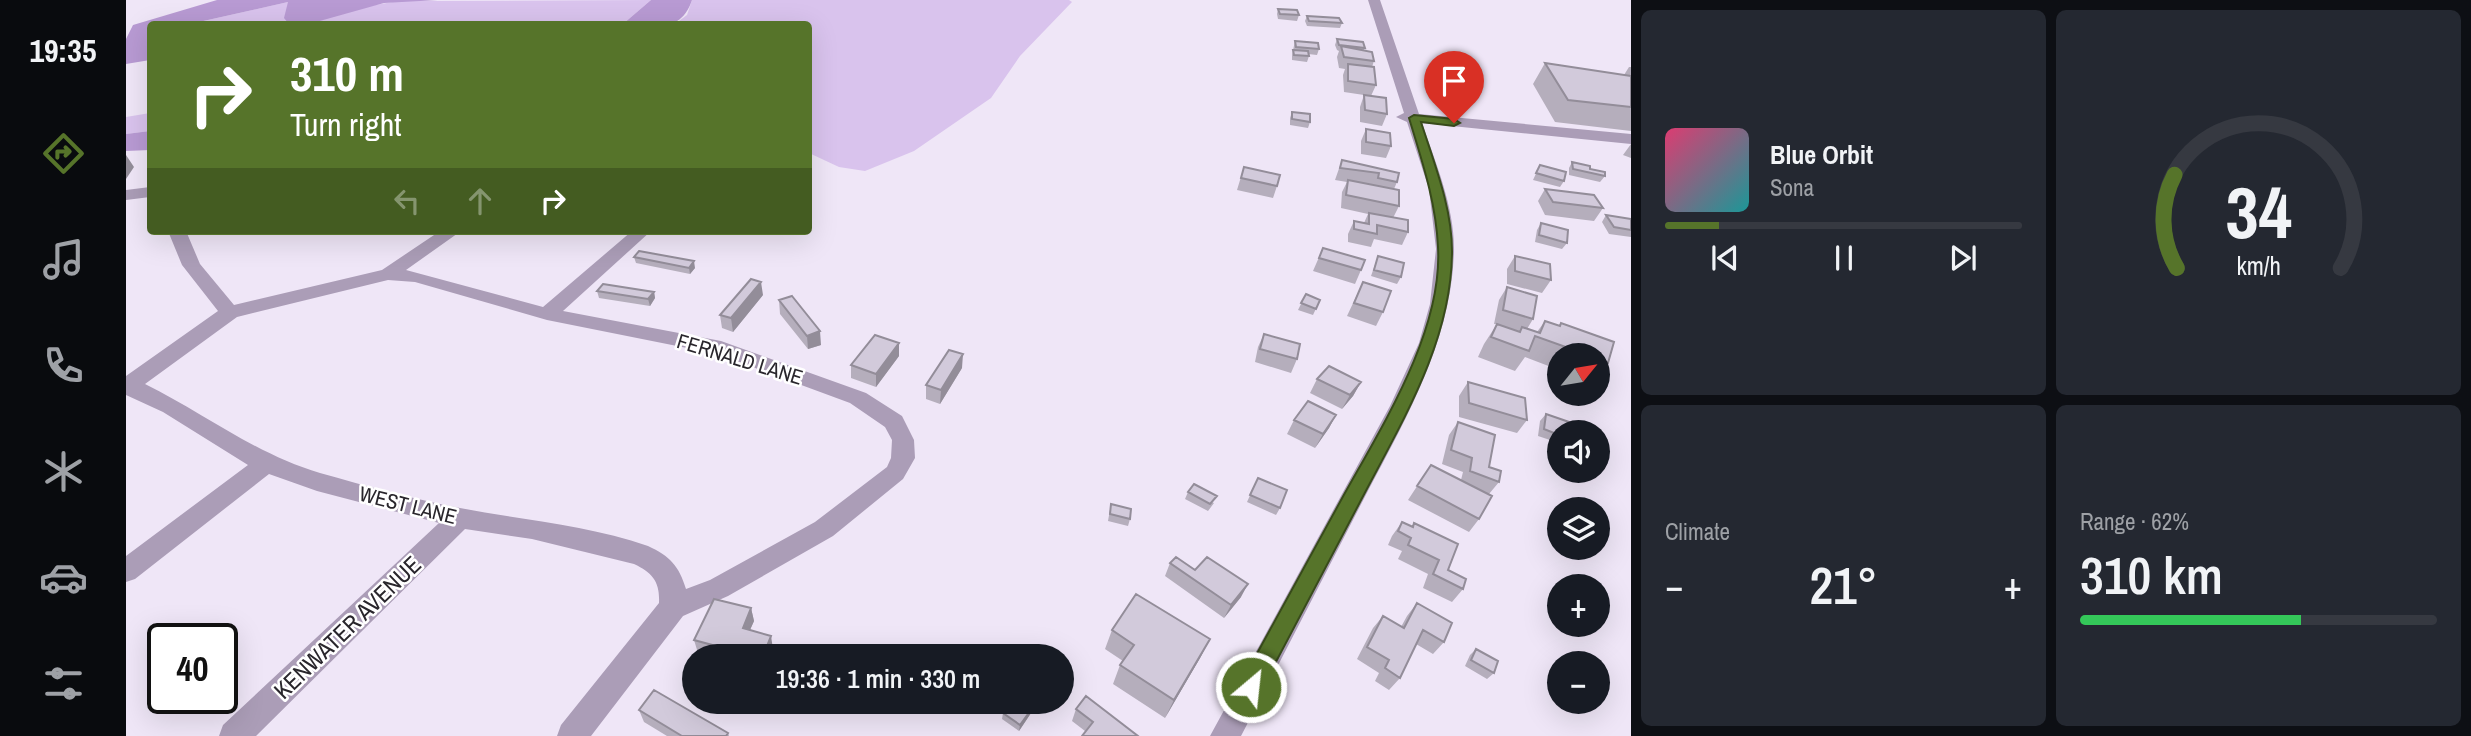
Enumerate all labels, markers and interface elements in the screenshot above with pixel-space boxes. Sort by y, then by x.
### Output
text: 19:35 [29,29,97,72]
text: 310 m [290,40,404,106]
icon: right [175,49,266,140]
pin [1424,51,1484,123]
icon: arrive [1435,62,1473,100]
text: Turn right [290,103,402,146]
icon: directions [39,129,88,178]
text: Blue Orbit [1770,137,1873,172]
text: 34 [2225,164,2292,262]
text: Sona [1770,172,1814,203]
icon: left [388,182,426,220]
icon: ahead [461,182,499,220]
icon: right [534,182,572,220]
icon: music [39,235,88,284]
icon: previous [1706,239,1744,277]
icon: pause [1825,239,1863,277]
icon: next [1944,239,1982,277]
text: km/h [2236,249,2281,283]
street label: FERNALD LANE [674,326,806,392]
icon: phone [39,341,88,390]
north arrow [1547,343,1610,406]
map controls [1547,343,1610,714]
button: sound [1547,420,1610,483]
icon: climate [39,447,88,496]
street label: WEST LANE [356,479,460,531]
button: layers [1547,497,1610,560]
text: Range · 62% [2080,506,2189,537]
text: Climate [1665,516,1730,547]
text: 310 km [2080,540,2223,610]
street label: KENWATER AVENUE [266,548,428,706]
text: 21° [1809,550,1878,620]
icon: car [39,553,88,602]
text: − [1665,560,1683,611]
text: + [2004,560,2022,611]
button: + [1547,574,1610,637]
speed limit sign: 40 [147,623,238,714]
position arrow [1214,650,1288,724]
button: − [1547,651,1610,714]
icon: filters [39,659,88,708]
text: 19:36 · 1 min · 330 m [776,661,980,696]

